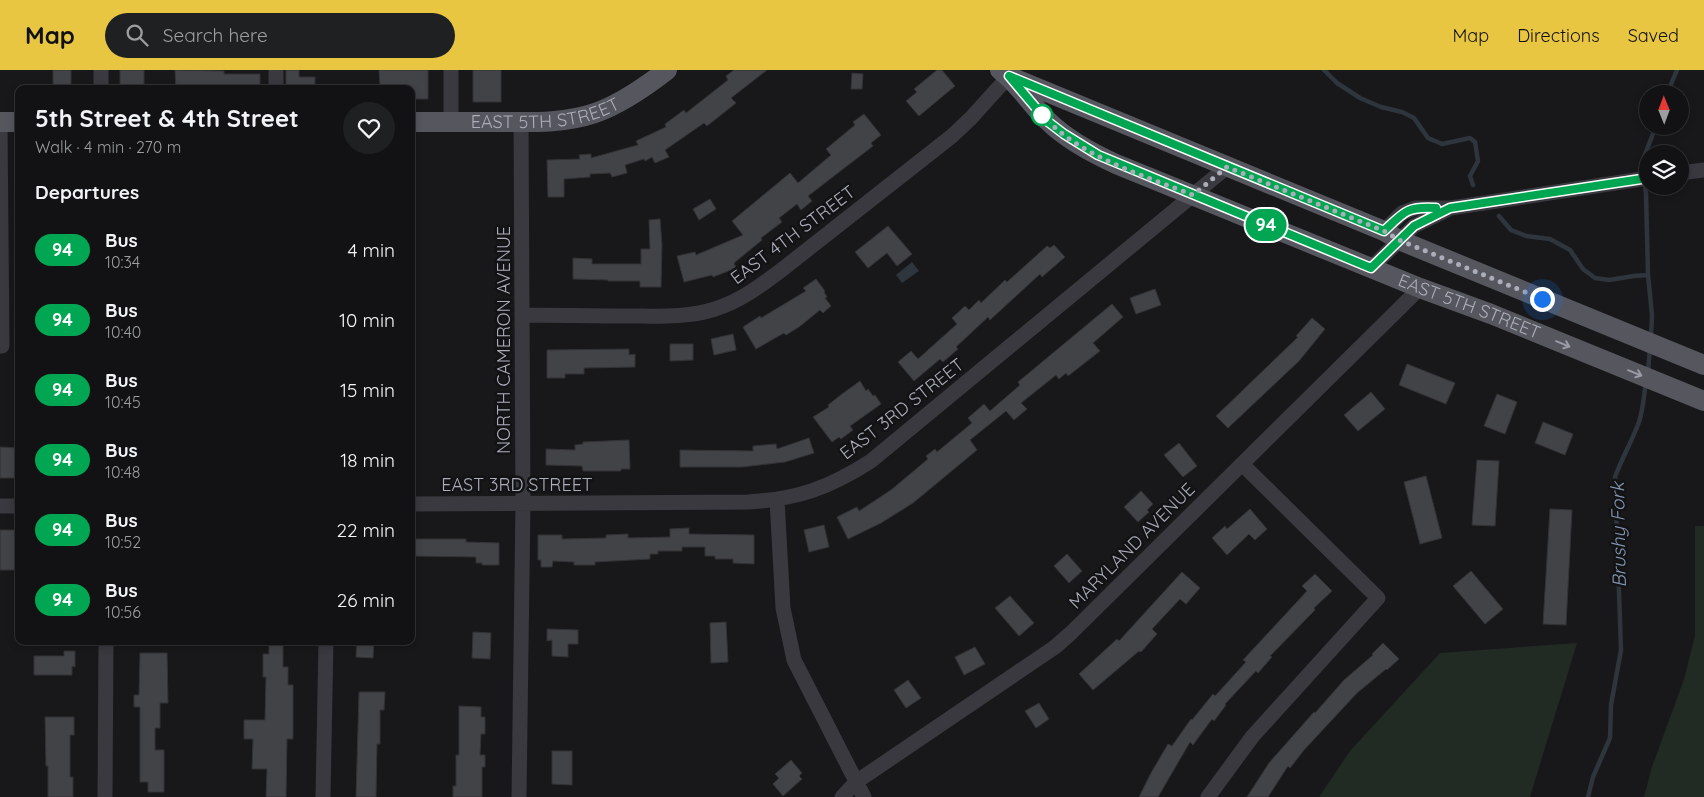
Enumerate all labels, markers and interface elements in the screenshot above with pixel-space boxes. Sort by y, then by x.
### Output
search box [105,13,455,58]
text: Map [25,20,75,50]
icon: search [123,21,151,49]
text: Search here [163,23,268,47]
text: Map [1452,24,1489,47]
text: Directions [1517,24,1600,47]
text: Saved [1628,24,1679,47]
north arrow [1639,85,1689,135]
map controls [1639,85,1689,195]
street label: EAST 5TH STREET [471,92,623,133]
button: heart [343,102,395,154]
text: 5th Street & 4th Street [35,103,299,133]
unlabelled marker [1031,104,1053,126]
text: Walk · 4 min · 270 m [35,137,181,157]
button: layers [1639,145,1689,195]
text: Departures [35,180,139,204]
street label: EAST 4TH STREET [726,180,860,289]
line badge: 94 [1244,209,1288,241]
text: 94 [1256,213,1276,236]
street label: NORTH CAMERON AVENUE [492,226,515,454]
text: Bus [105,228,138,252]
text: 94 [52,238,73,261]
text: 4 min [347,238,395,262]
text: 10:34 [105,252,140,272]
street label: EAST 5TH STREET [1395,268,1544,344]
your location [1530,287,1555,312]
text: Bus [105,298,138,322]
text: 94 [52,308,73,331]
text: 10 min [339,308,395,332]
text: 10:40 [105,322,141,342]
one-way arrow [1555,339,1570,349]
street label: EAST 3RD STREET [835,353,969,464]
text: Bus [105,368,138,392]
one-way arrow [1627,369,1642,378]
text: 94 [52,378,73,401]
text: 15 min [340,378,395,402]
text: 10:45 [105,392,141,412]
text: Bus [105,438,138,462]
text: 94 [52,448,73,471]
text: 18 min [340,448,395,472]
text: 10:48 [105,462,141,482]
street label: EAST 3RD STREET [441,473,593,496]
street label: MARYLAND AVENUE [1064,478,1199,613]
water label: Brushy Fork [1605,480,1631,588]
text: Bus [105,508,138,532]
text: 94 [52,518,73,541]
text: 22 min [336,518,395,542]
text: 10:52 [105,532,141,552]
text: Bus [105,578,138,602]
text: 94 [52,588,73,611]
text: 26 min [337,588,395,612]
text: 10:56 [105,602,141,622]

